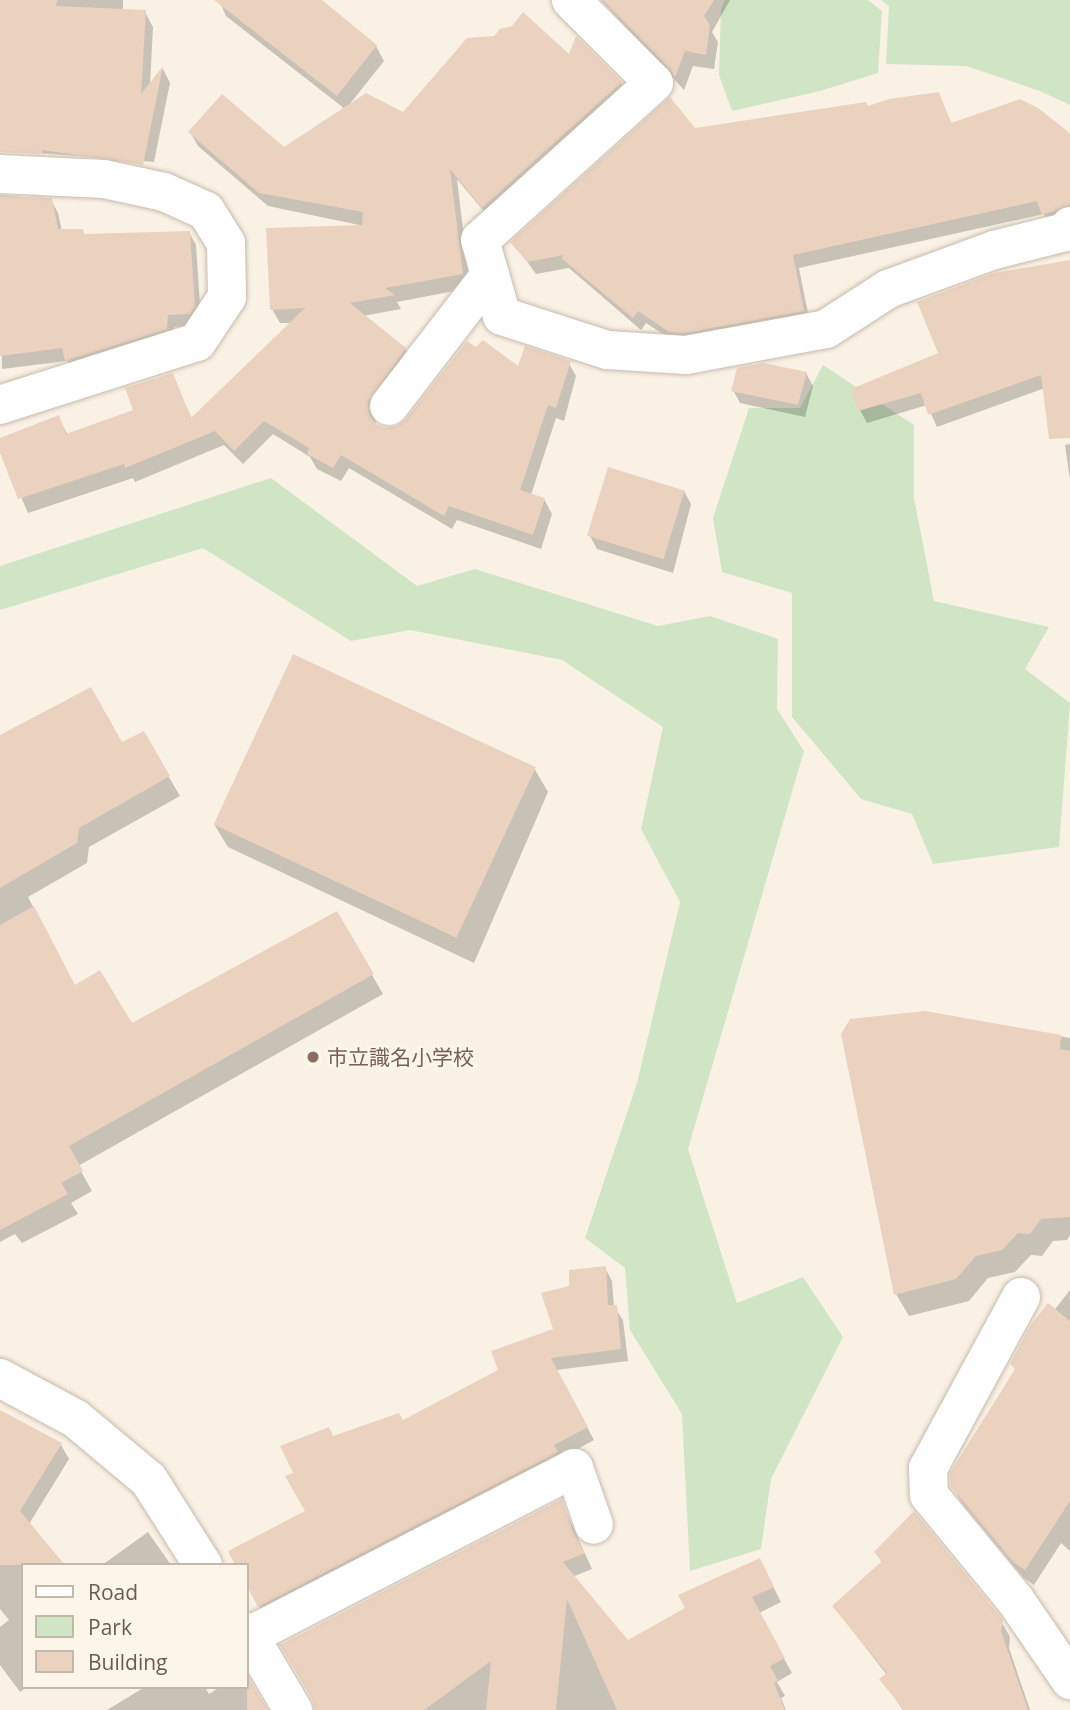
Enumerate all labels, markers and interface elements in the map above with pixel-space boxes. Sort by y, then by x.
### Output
place label: 市立識名小学校 [327,1044,474,1070]
marker: 市立識名小学校 [305,1049,321,1065]
legend [21,1563,248,1689]
text: Road [88,1578,138,1606]
text: Park [88,1613,132,1641]
text: Building [88,1648,167,1676]

